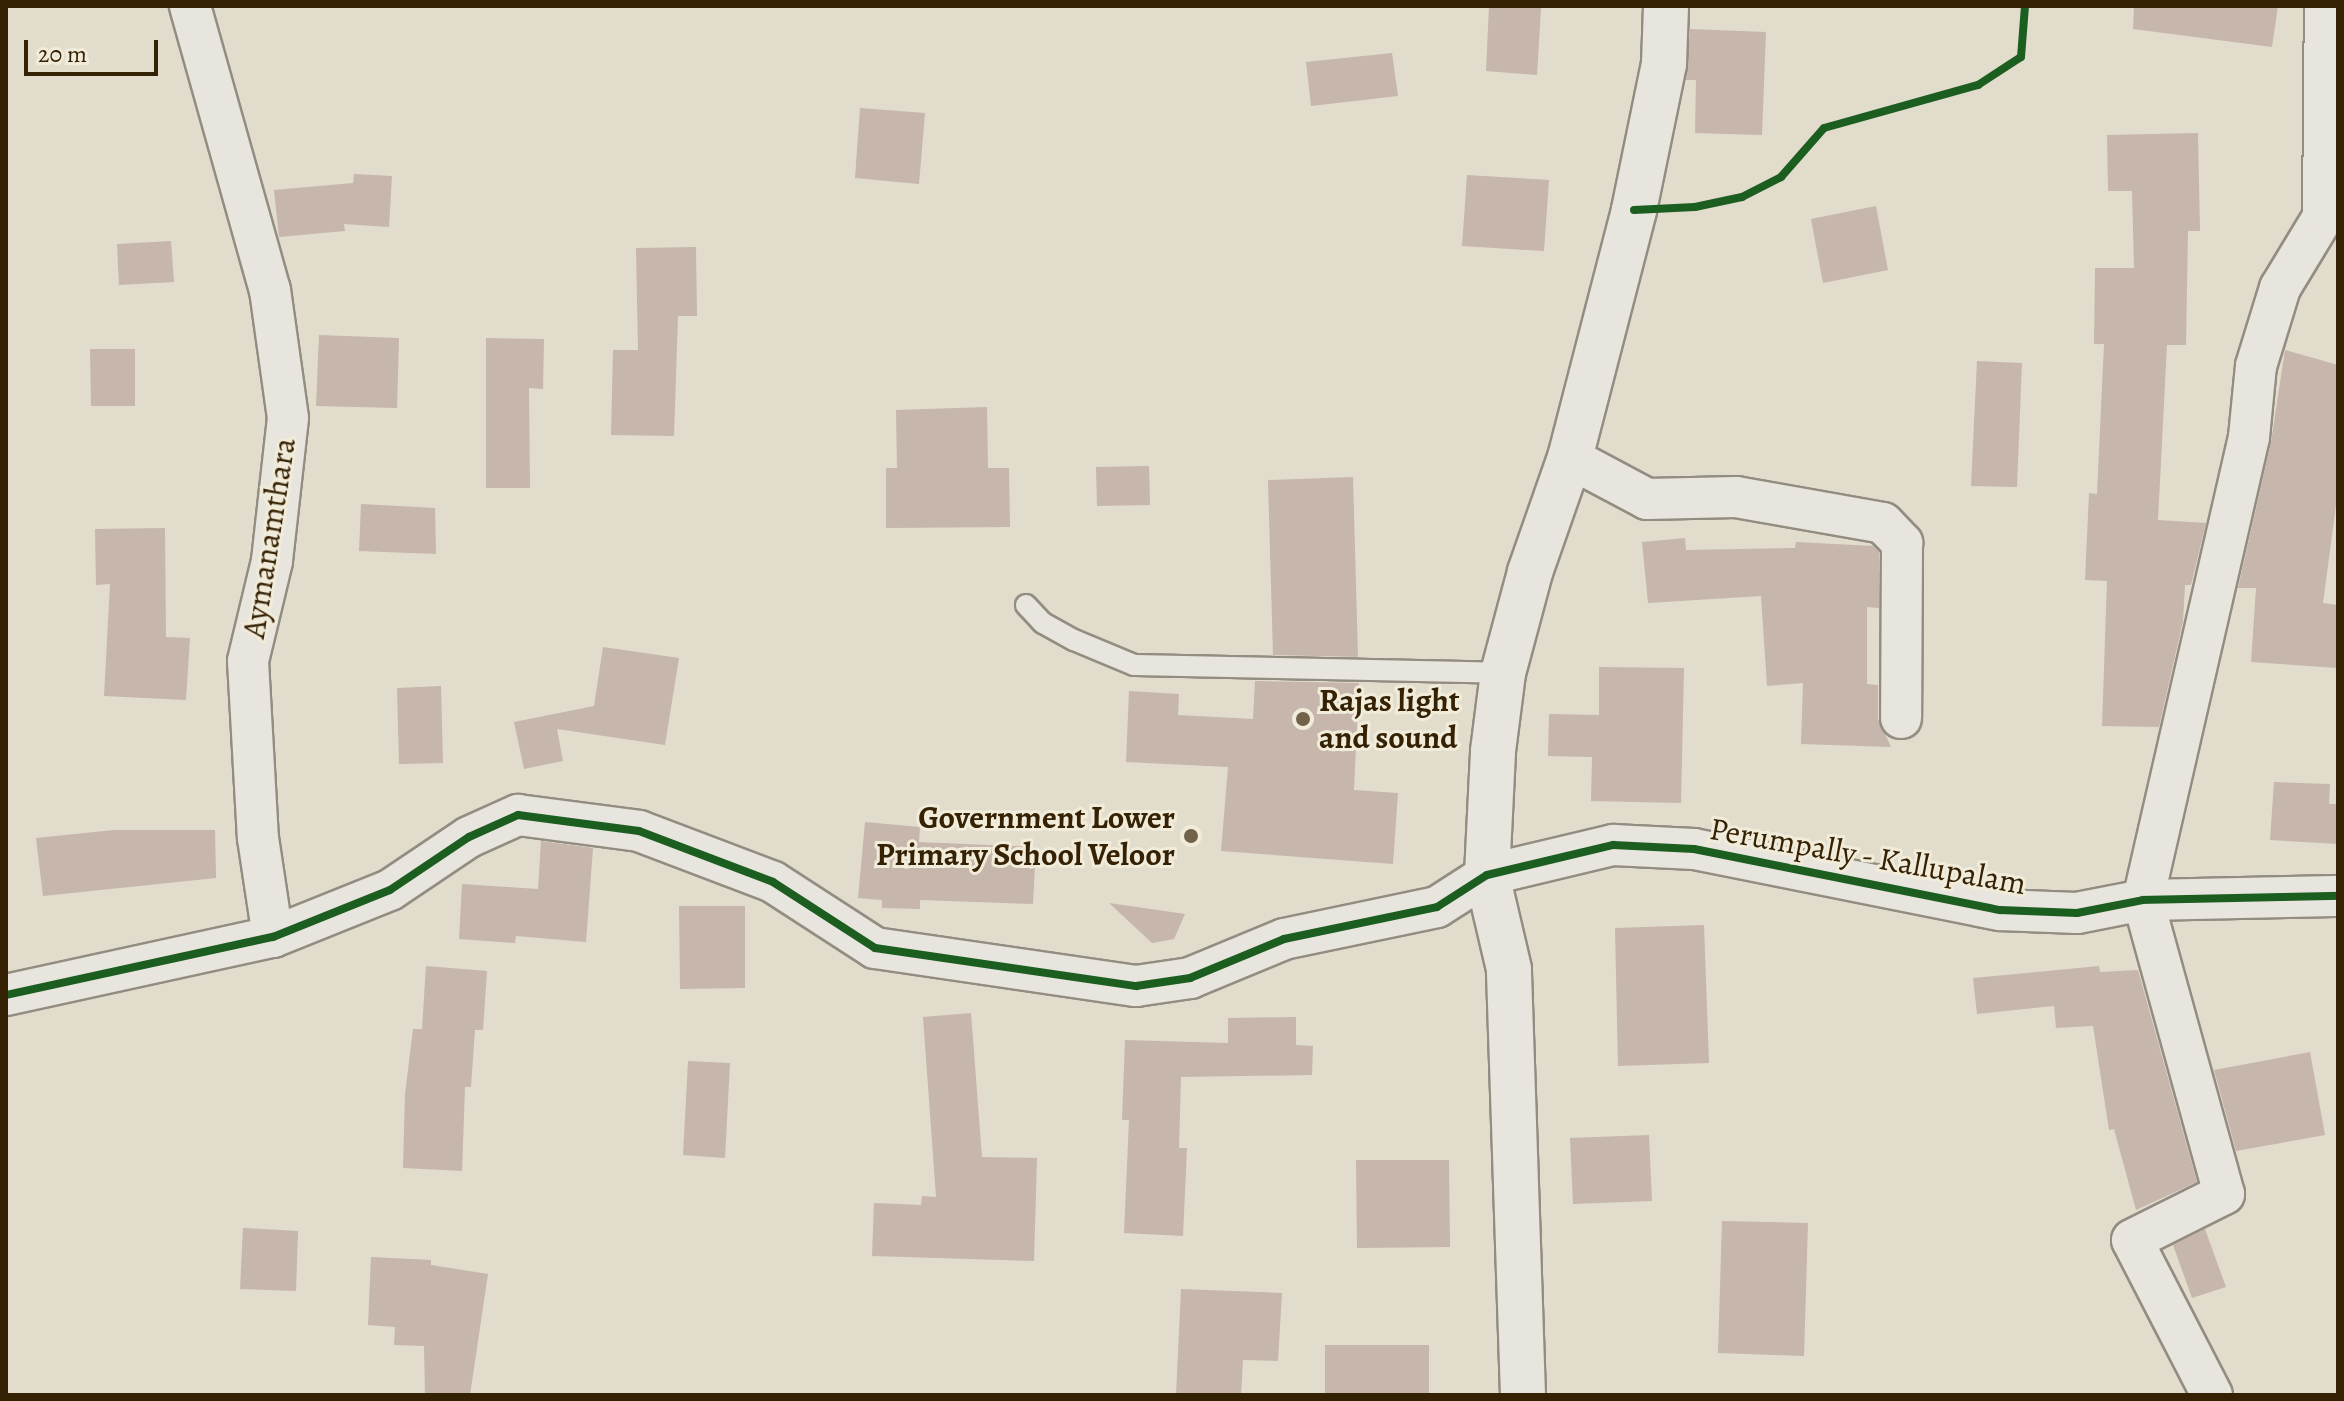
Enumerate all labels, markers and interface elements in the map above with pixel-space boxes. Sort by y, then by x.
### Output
scale bar [28,24,162,74]
text: 20 m [38,38,87,70]
street label: Aymanamthara [234,435,304,641]
place label: Rajas light and sound [1319,682,1460,757]
marker: Rajas light and sound [1294,710,1312,728]
place label: Government Lower Primary School Veloor [876,799,1175,874]
street label: Perumpally - Kallupalam [1706,809,2030,903]
marker: Government Lower Primary School Veloor [1182,827,1200,845]

